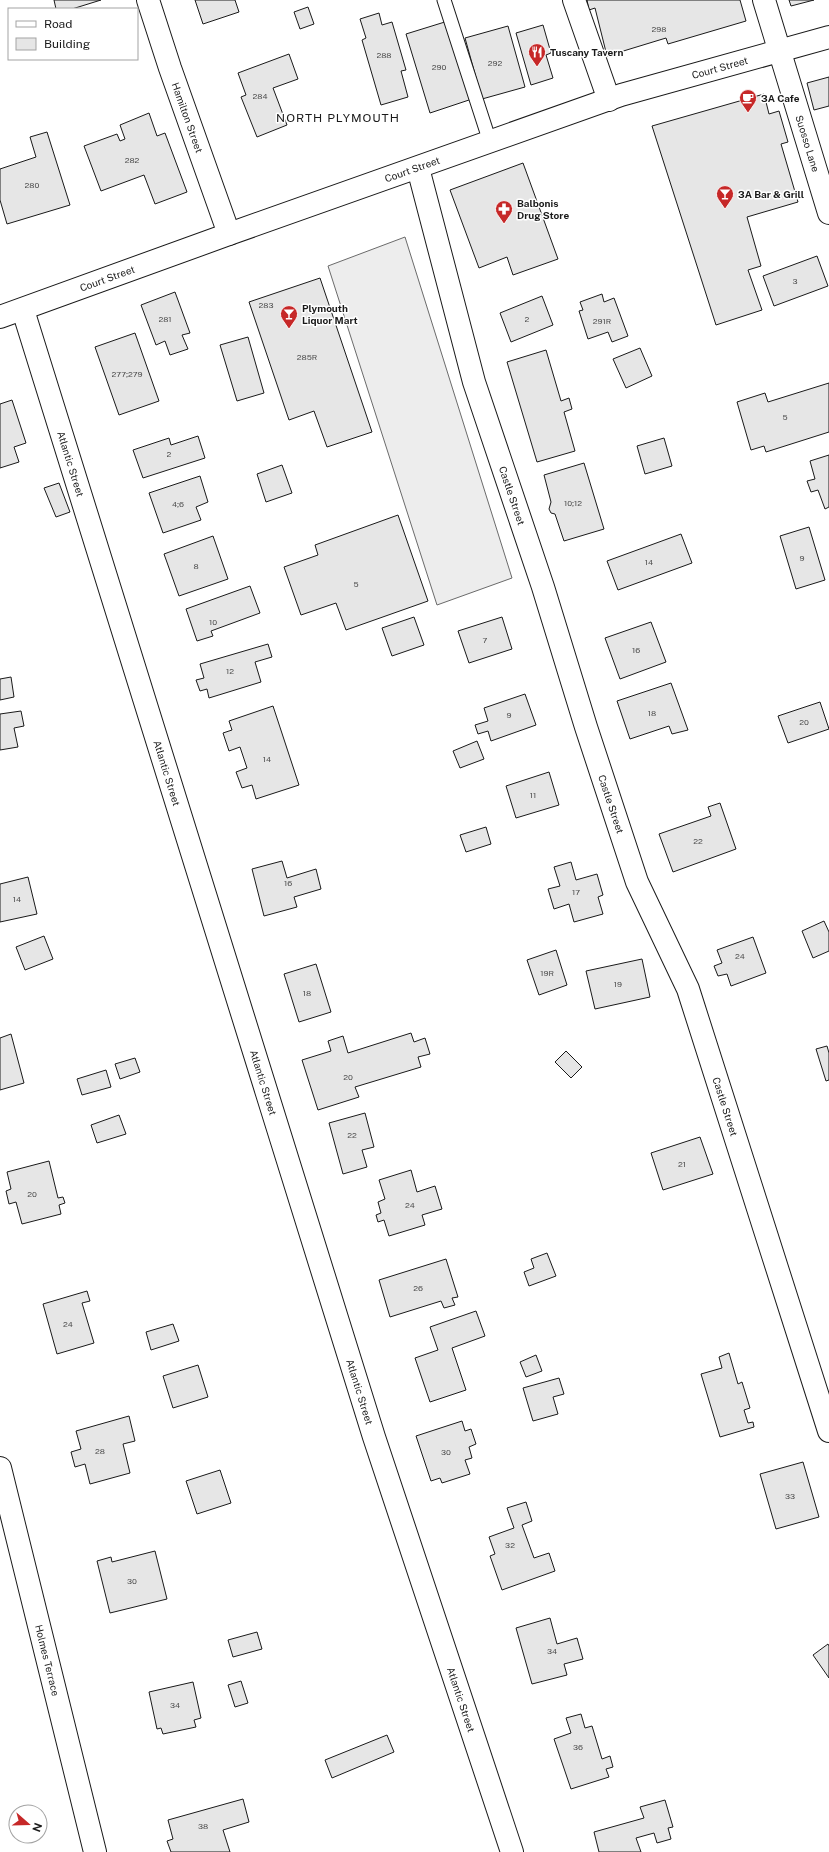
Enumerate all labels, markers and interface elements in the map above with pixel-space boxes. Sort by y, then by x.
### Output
legend [8,8,138,60]
text: Road [44,17,72,31]
house number: 298 [652,24,666,34]
text: Building [44,37,90,51]
restaurant icon: Tuscany Tavern [527,42,547,67]
place label: Tuscany Tavern [550,46,623,58]
house number: 288 [376,50,392,60]
street label: Court Street [690,54,749,81]
house number: 292 [488,58,502,68]
house number: 290 [432,62,446,72]
street label: Hamilton Street [170,81,206,154]
cafe icon: 3A Cafe [738,88,758,113]
house number: 284 [253,91,267,101]
place label: 3A Cafe [761,92,800,104]
district label: NORTH PLYMOUTH [276,111,400,125]
street label: Suosso Lane [793,114,822,174]
street label: Court Street [383,154,442,184]
house number: 282 [125,155,140,165]
house number: 280 [25,180,39,190]
bar icon: 3A Bar & Grill [715,184,735,209]
place label: 3A Bar & Grill [738,188,804,200]
place label: Balbonis Drug Store [517,197,569,221]
pharmacy icon: Balbonis Drug Store [494,199,514,224]
street label: Court Street [78,263,136,294]
house number: 3 [792,276,798,286]
house number: 283 [259,300,273,310]
place label: Plymouth Liquor Mart [302,302,358,326]
bar icon: Plymouth Liquor Mart [279,304,299,329]
house number: 281 [158,314,172,324]
house number: 2 [525,314,530,324]
house number: 291R [593,316,611,326]
house number: 285R [297,352,317,362]
house number: 277;279 [112,369,142,379]
house number: 5 [782,412,788,422]
street label: Atlantic Street [55,429,87,498]
house number: 2 [167,449,172,459]
street label: Castle Street [497,465,528,527]
house number: 10;12 [564,498,582,508]
house number: 4;6 [172,499,184,509]
house number: 9 [800,553,805,563]
house number: 14 [645,557,653,567]
house number: 8 [193,561,199,571]
house number: 5 [353,579,359,589]
house number: 10 [209,617,217,627]
house number: 7 [483,635,488,645]
house number: 16 [632,645,640,655]
house number: 12 [226,666,234,676]
house number: 18 [648,708,656,718]
house number: 9 [507,710,512,720]
house number: 20 [799,717,809,727]
street label: Atlantic Street [151,739,183,807]
house number: 14 [263,754,271,764]
street label: Castle Street [596,773,627,835]
house number: 11 [530,790,536,800]
house number: 22 [693,836,703,846]
house number: 16 [284,878,292,888]
house number: 17 [572,887,580,897]
house number: 14 [13,894,21,904]
house number: 24 [735,951,745,961]
house number: 19R [540,968,554,978]
house number: 19 [614,979,622,989]
house number: 18 [303,988,311,998]
street label: Atlantic Street [248,1048,279,1117]
house number: 20 [343,1072,353,1082]
street label: Castle Street [710,1076,741,1138]
house number: 22 [347,1130,357,1140]
house number: 21 [678,1159,686,1169]
house number: 20 [27,1189,37,1199]
house number: 24 [405,1200,415,1210]
house number: 26 [413,1283,423,1293]
house number: 24 [63,1319,73,1329]
street label: Atlantic Street [344,1358,376,1426]
house number: 28 [95,1446,105,1456]
house number: 30 [441,1447,451,1457]
house number: 33 [785,1491,795,1501]
house number: 32 [505,1540,515,1550]
house number: 30 [127,1576,137,1586]
street label: Holmes Terrace [33,1623,62,1697]
house number: 34 [547,1646,557,1656]
street label: Atlantic Street [445,1665,478,1734]
house number: 34 [170,1700,180,1710]
house number: 36 [573,1742,583,1752]
north arrow [8,1804,48,1844]
text: N [30,1821,45,1834]
house number: 38 [198,1821,208,1831]

